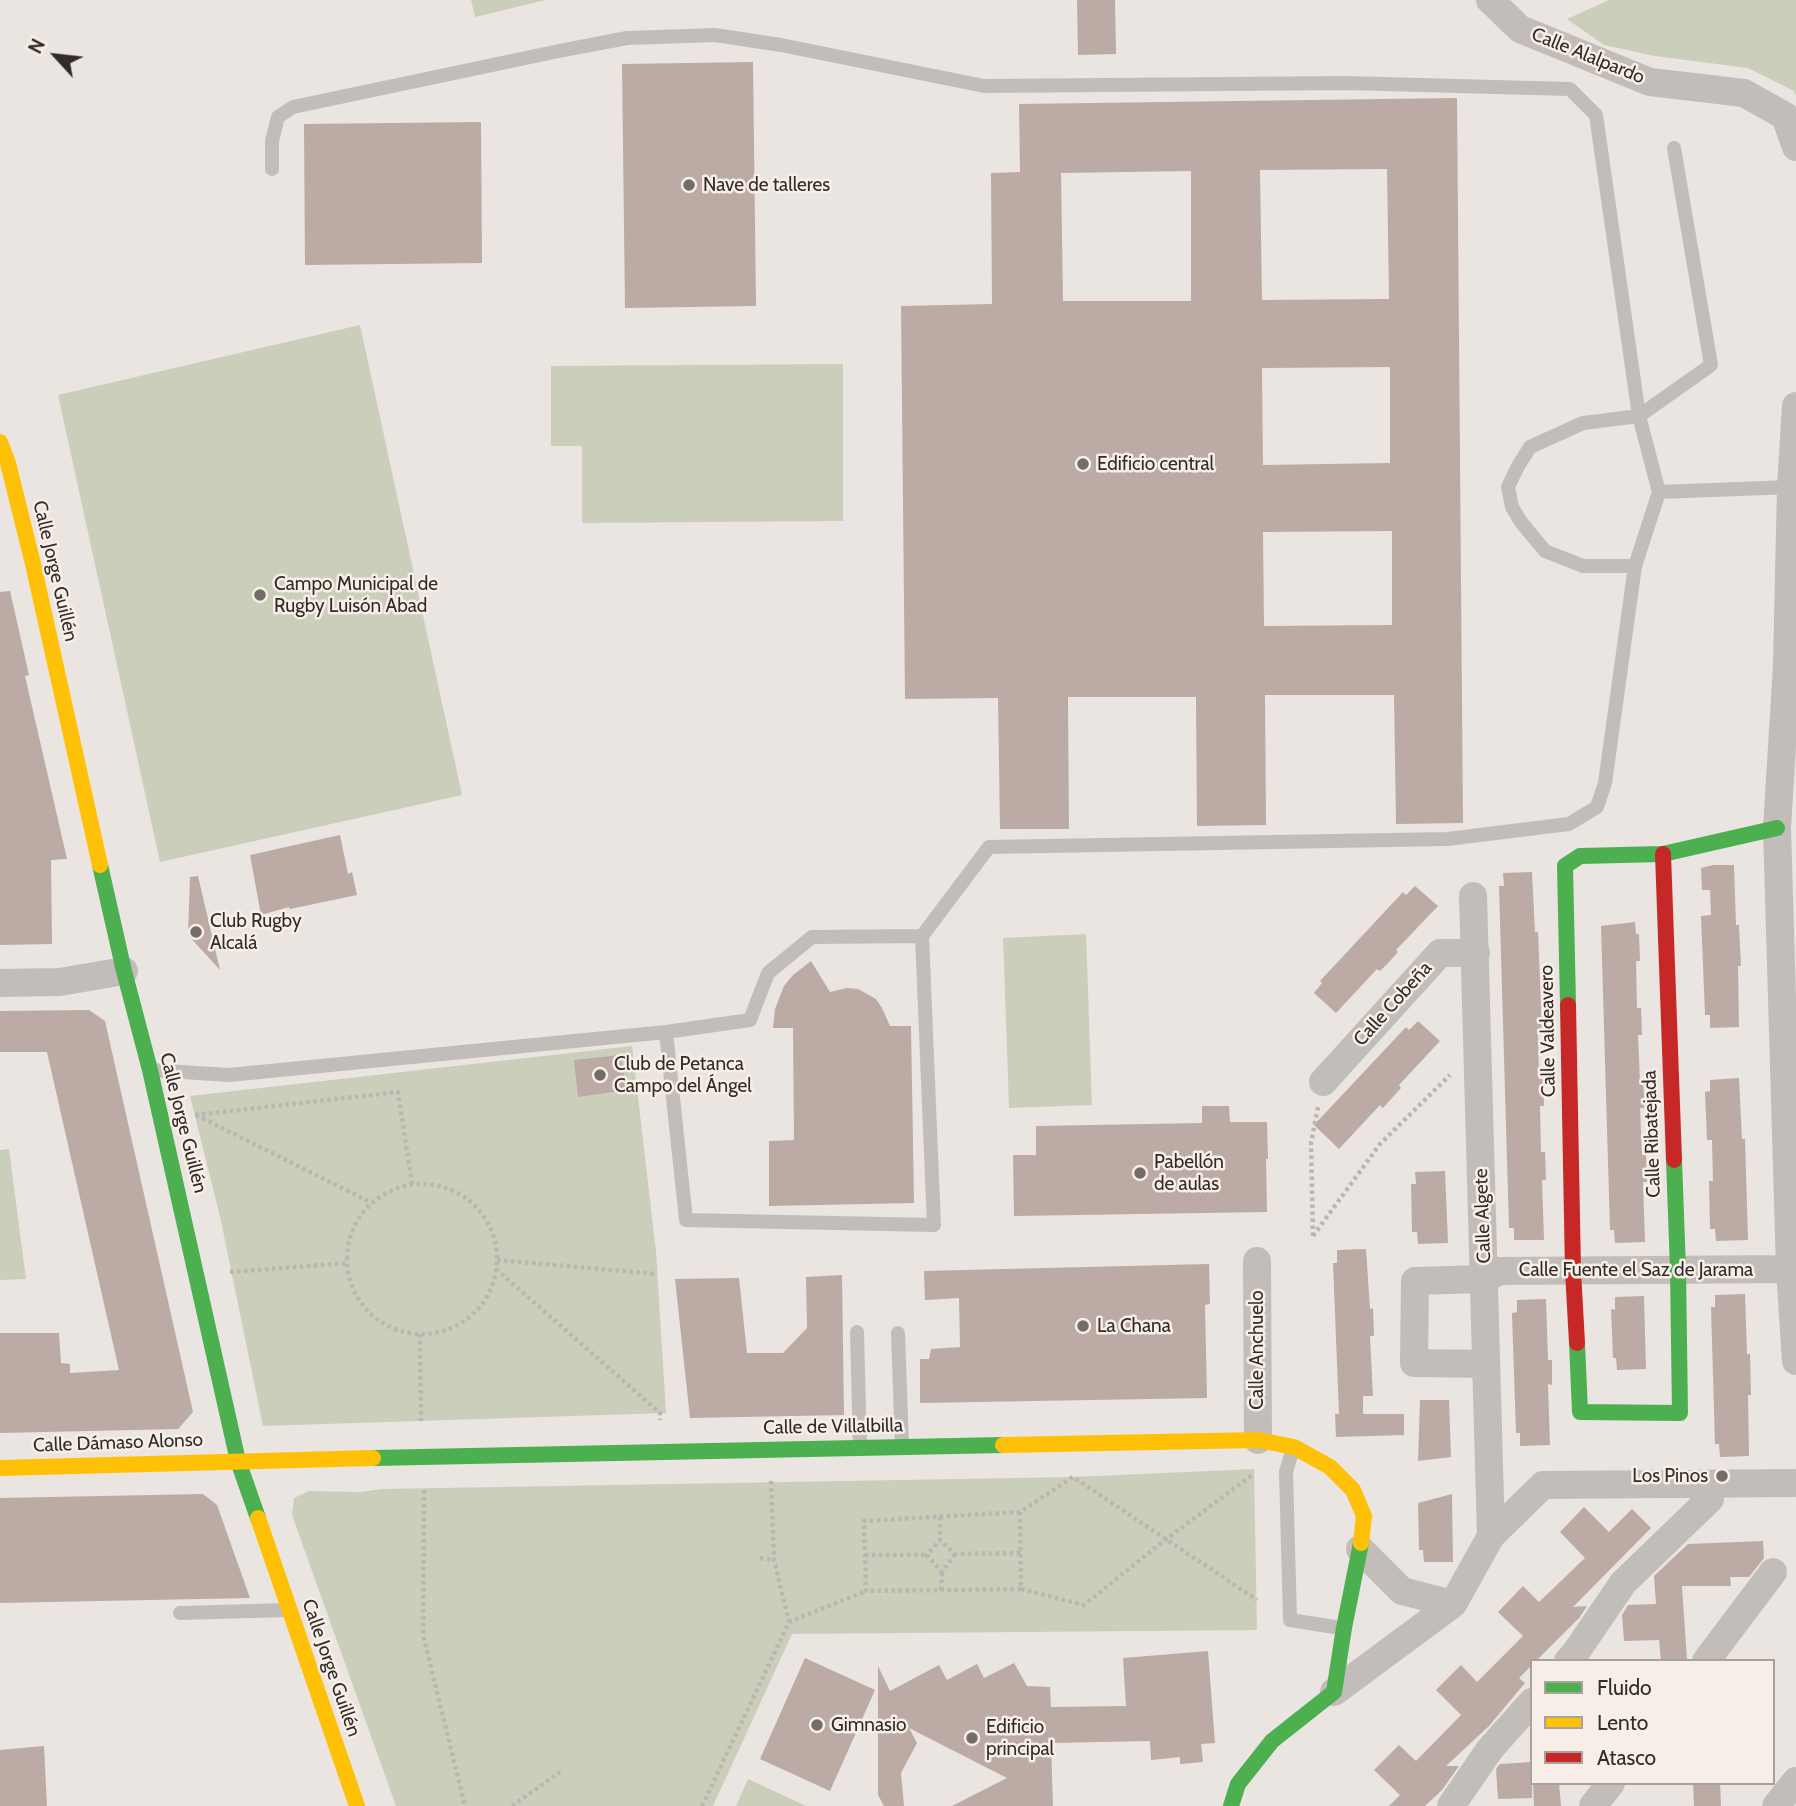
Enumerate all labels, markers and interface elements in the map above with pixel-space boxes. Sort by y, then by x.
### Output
north arrow [21,21,91,91]
street label: Calle Alalpardo [1528,23,1648,89]
text: N [24,35,50,57]
place label: Nave de talleres [703,174,830,196]
marker: Nave de talleres [681,177,697,193]
place label: Edificio central [1097,453,1214,475]
marker: Edificio central [1075,456,1091,472]
street label: Calle Jorge Guillén [28,498,82,644]
place label: Campo Municipal de Rugby Luisón Abad [274,573,438,617]
marker: Campo Municipal de Rugby Luisón Abad [252,587,268,603]
place label: Club Rugby Alcalá [210,910,302,954]
marker: Club Rugby Alcalá [188,924,204,940]
street label: Calle Cobeña [1349,957,1437,1051]
street label: Calle Valdeavero [1535,965,1561,1097]
street label: Calle Jorge Guillén [155,1050,211,1196]
place label: Club de Petanca Campo del Ángel [614,1053,752,1097]
marker: Club de Petanca Campo del Ángel [592,1067,608,1083]
street label: Calle Ribatejada [1638,1070,1666,1198]
place label: Pabellón de aulas [1154,1151,1224,1195]
marker: Pabellón de aulas [1132,1165,1148,1181]
street label: Calle Algete [1470,1168,1496,1264]
street label: Calle Fuente el Saz de Jarama [1519,1259,1753,1281]
street label: Calle Anchuelo [1246,1290,1268,1410]
place label: La Chana [1097,1315,1171,1337]
marker: La Chana [1075,1318,1091,1334]
street label: Calle de Villalbilla [763,1414,903,1440]
street label: Calle Dámaso Alonso [33,1429,203,1457]
place label: Los Pinos [1632,1465,1708,1487]
marker: Los Pinos [1714,1468,1730,1484]
street label: Calle Jorge Guillén [297,1596,365,1740]
legend [1530,1659,1775,1785]
text: Fluido [1597,1675,1652,1700]
text: Lento [1597,1710,1648,1735]
place label: Gimnasio [831,1714,906,1736]
place label: Edificio principal [986,1716,1054,1760]
marker: Gimnasio [809,1717,825,1733]
marker: Edificio principal [964,1730,980,1746]
text: Atasco [1597,1745,1656,1770]

